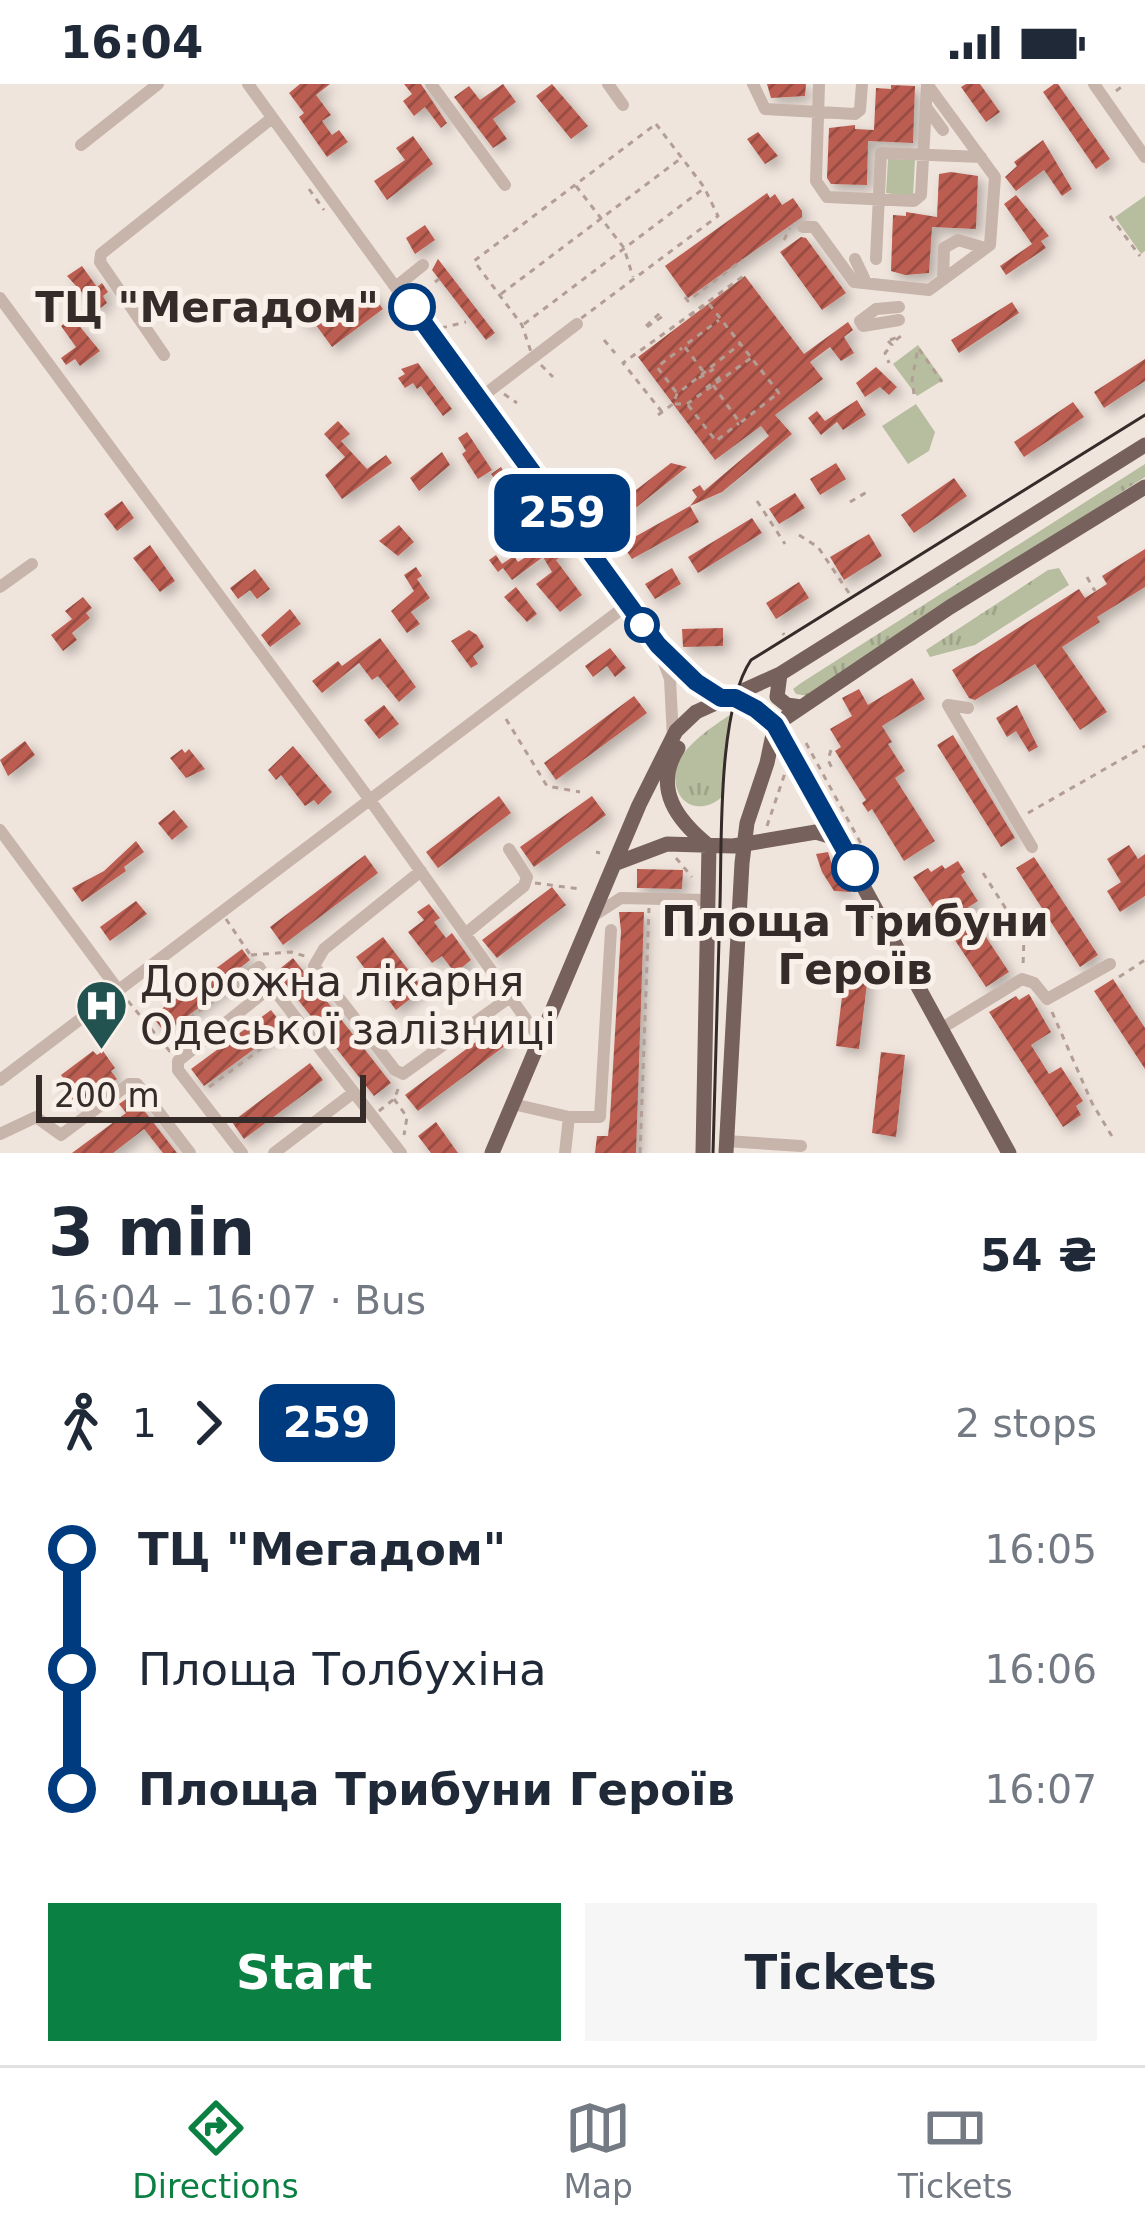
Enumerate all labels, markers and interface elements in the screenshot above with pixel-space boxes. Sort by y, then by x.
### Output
text: 16:04 [60,16,203,69]
place label: ТЦ "Мегадом" [35,283,379,332]
marker: ТЦ "Мегадом" [390,285,434,329]
line badge: 259 [493,474,631,552]
text: 259 [518,488,606,537]
unlabelled marker [626,609,658,641]
marker: Площа Трибуни Героїв [833,846,877,890]
place label: Площа Трибуни Героїв [661,897,1049,994]
place label: Дорожна лікарня Одеської залізниці [140,957,556,1054]
hospital icon: Дорожна лікарня Одеської залізниці [73,977,129,1051]
scale bar [36,1069,366,1122]
text: 200 m [54,1076,160,1115]
text: 3 min [48,1194,255,1271]
text: 54 ₴ [980,1229,1097,1282]
text: 16:04 – 16:07 · Bus [48,1278,426,1323]
icon: walk [48,1390,114,1456]
icon: forward [175,1390,241,1456]
text: 259 [283,1398,371,1447]
text: 1 [132,1401,157,1446]
text: 2 stops [955,1401,1097,1446]
text: ТЦ "Мегадом" [138,1523,506,1576]
text: 16:05 [985,1527,1097,1572]
text: Площа Толбухіна [138,1643,547,1696]
text: 16:06 [985,1647,1097,1692]
text: Площа Трибуни Героїв [138,1763,735,1816]
text: 16:07 [985,1767,1097,1812]
button: Start [48,1903,561,2041]
button: Tickets [585,1903,1097,2041]
tab: Directions [132,2095,299,2206]
tab: Map [563,2095,633,2206]
tab: Tickets [898,2095,1013,2206]

